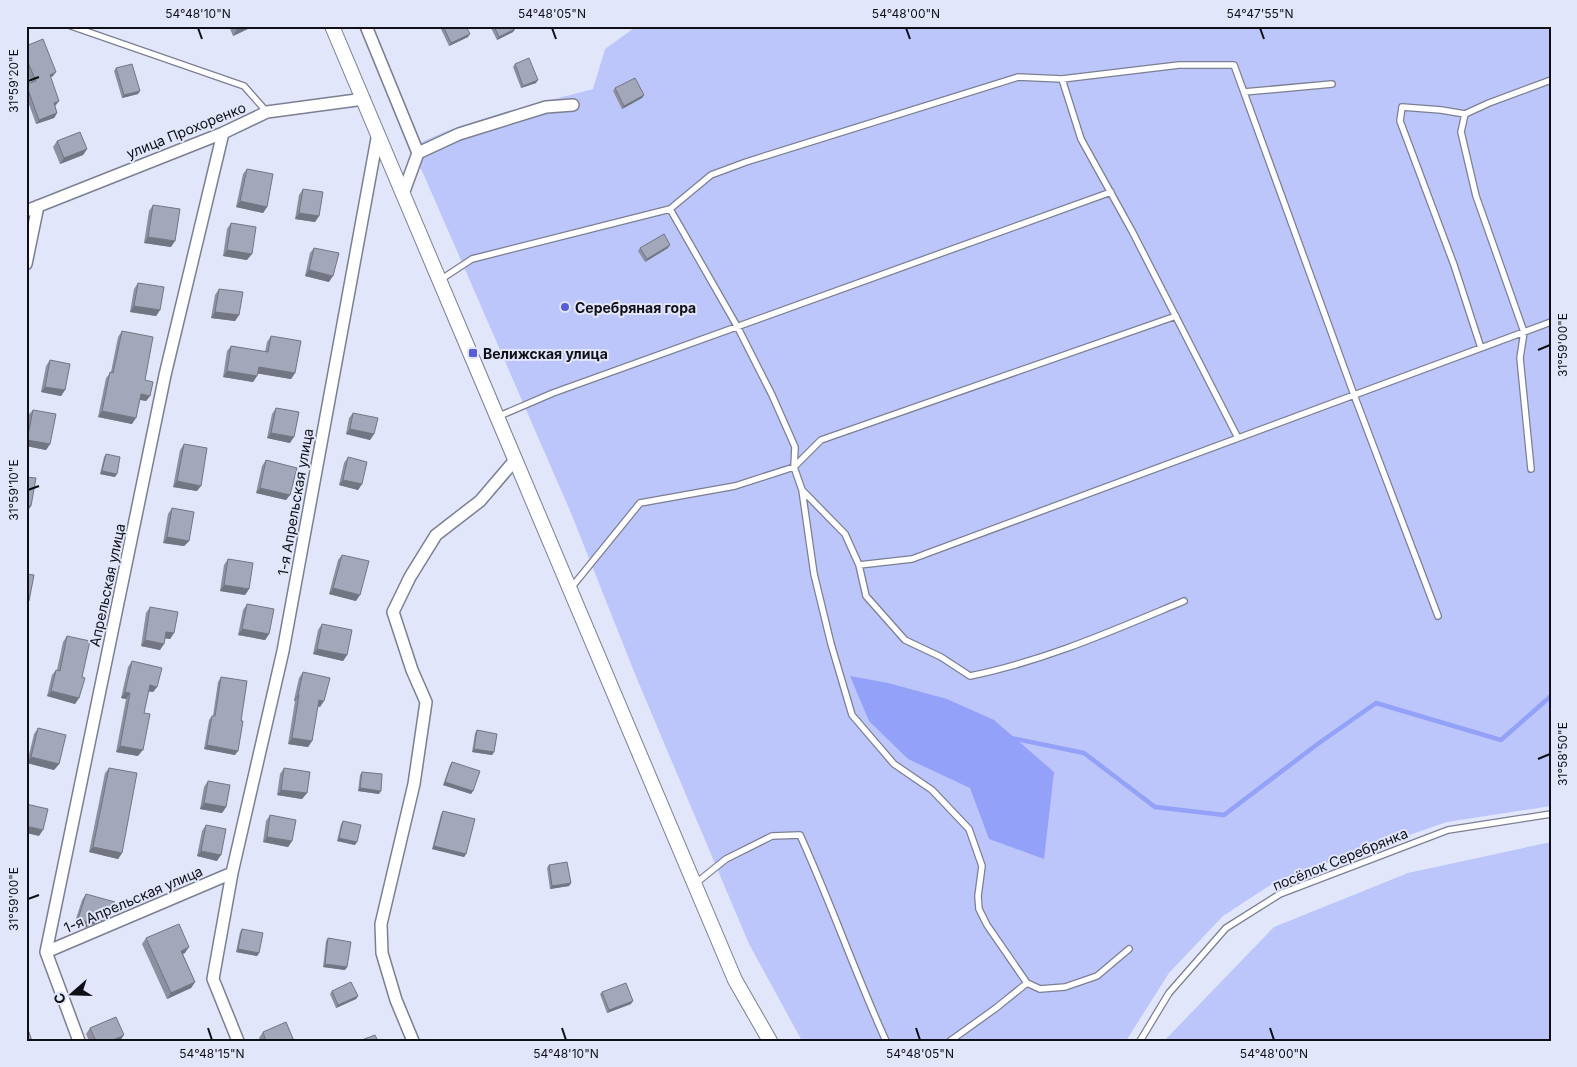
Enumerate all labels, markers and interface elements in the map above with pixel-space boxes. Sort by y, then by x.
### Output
text: 54°48'10"N [165,6,231,21]
text: 54°48'05"N [518,6,586,21]
text: 54°48'00"N [872,6,940,21]
text: 54°47'55"N [1226,6,1294,21]
text: 31°59'20"E [6,49,21,113]
street label: улица Прохоренко [124,98,248,162]
place label: Серебряная гора [575,299,696,316]
marker: Серебряная гора [559,301,571,313]
text: 31°59'00"E [1555,313,1570,377]
place label: Велижская улица [483,345,608,362]
marker: Велижская улица [467,347,479,359]
street label: 1-я Апрельская улица [274,427,316,577]
text: 31°59'10"E [6,459,21,521]
street label: Апрельская улица [86,522,128,648]
text: 31°58'50"E [1555,722,1570,786]
street label: посёлок Серебрянка [1270,824,1410,894]
street label: 1-я Апрельская улица [61,862,205,936]
text: 31°59'00"E [6,867,21,931]
north arrow [48,970,98,1020]
text: С [50,991,69,1006]
text: 54°48'15"N [179,1046,245,1061]
text: 54°48'10"N [533,1046,599,1061]
text: 54°48'05"N [886,1046,954,1061]
text: 54°48'00"N [1240,1046,1308,1061]

